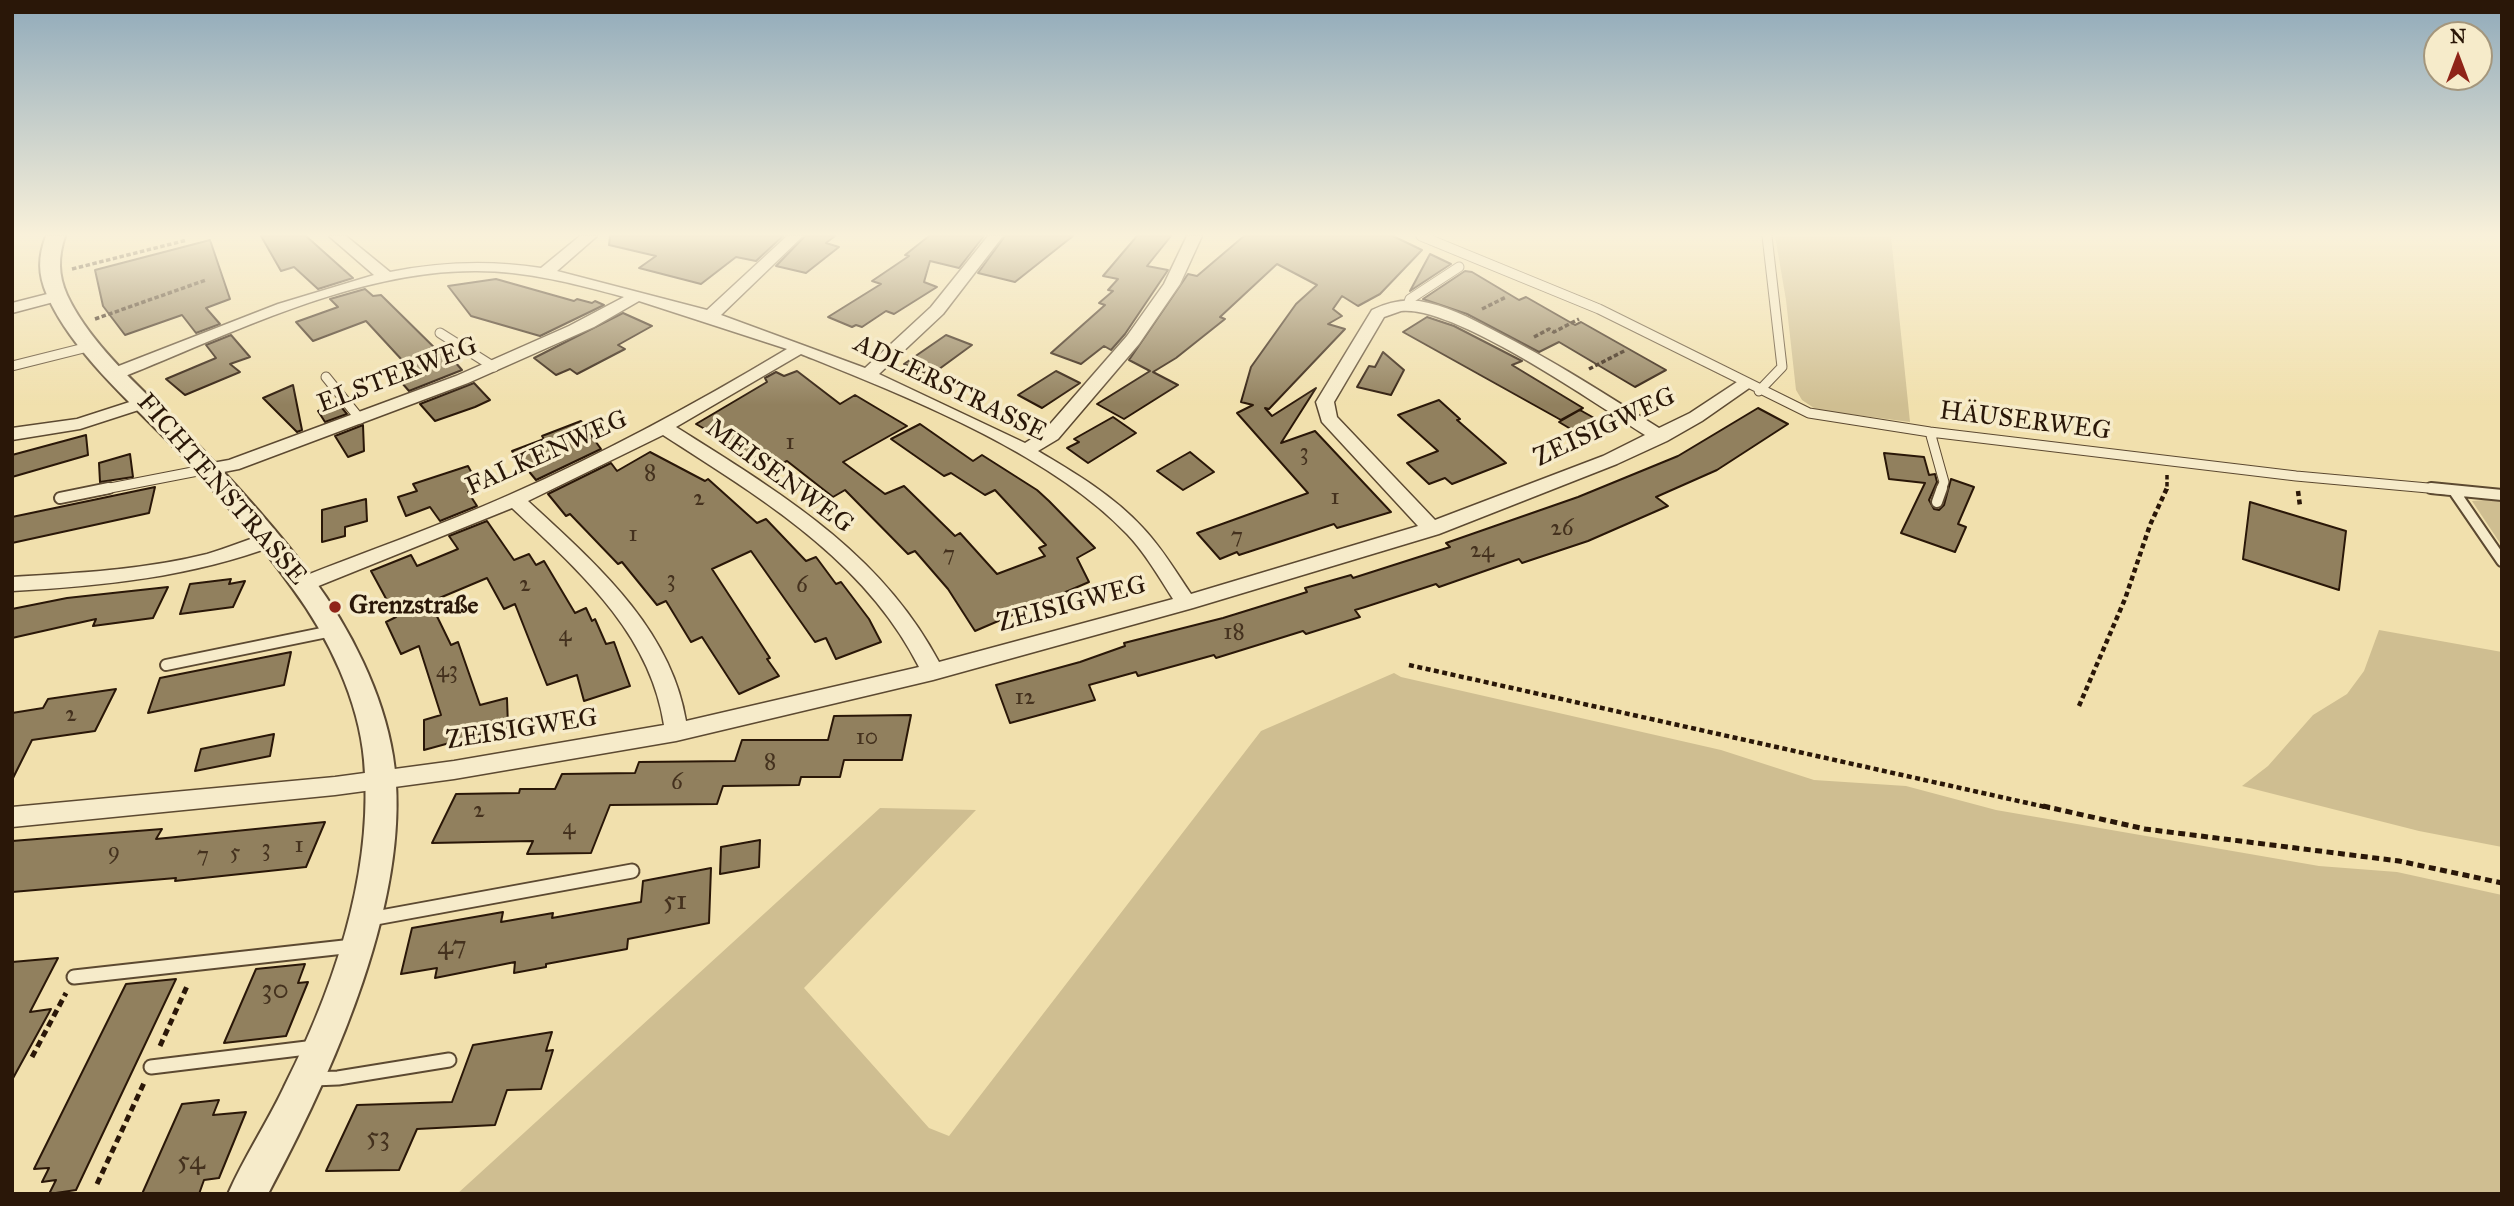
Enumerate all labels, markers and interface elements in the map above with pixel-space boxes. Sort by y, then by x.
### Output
north arrow [2423,21,2493,91]
text: N [2450,25,2466,48]
street label: ADLERSTRASSE [848,329,1052,449]
street label: ELSTERWEG [314,331,482,421]
street label: ZEISIGWEG [1529,382,1681,474]
street label: FICHTENSTRASSE [129,388,313,592]
street label: HÄUSERWEG [1938,396,2112,448]
street label: FALKENWEG [461,404,633,504]
street label: MEISENWEG [699,413,859,541]
house number: 1 [785,429,795,457]
house number: 3 [1299,439,1309,467]
house number: 8 [644,460,656,488]
house number: 1 [1330,484,1340,512]
house number: 2 [693,485,705,513]
house number: 26 [1550,515,1574,543]
house number: 1 [628,521,638,549]
house number: 7 [1231,523,1243,551]
house number: 24 [1470,537,1494,565]
house number: 7 [943,541,955,569]
house number: 3 [666,566,676,594]
street label: ZEISIGWEG [994,570,1150,640]
house number: 2 [519,571,531,599]
house number: 6 [796,572,808,600]
place label: Grenzstraße [349,591,478,623]
marker: Grenzstraße [327,599,343,615]
house number: 18 [1223,619,1245,647]
house number: 4 [559,621,571,649]
house number: 43 [436,657,458,685]
house number: 12 [1015,684,1035,712]
house number: 2 [65,701,77,729]
street label: ZEISIGWEG [444,703,600,757]
house number: 10 [856,724,878,752]
house number: 8 [764,749,776,777]
house number: 6 [671,769,683,797]
house number: 2 [473,797,485,825]
house number: 4 [563,814,575,842]
house number: 1 [294,832,304,860]
house number: 3 [261,835,271,863]
house number: 9 [108,838,120,866]
house number: 5 [230,839,240,867]
house number: 7 [197,842,209,870]
house number: 51 [663,885,687,919]
house number: 47 [437,930,467,964]
house number: 30 [261,974,289,1008]
house number: 53 [366,1121,390,1155]
house number: 54 [177,1145,205,1179]

